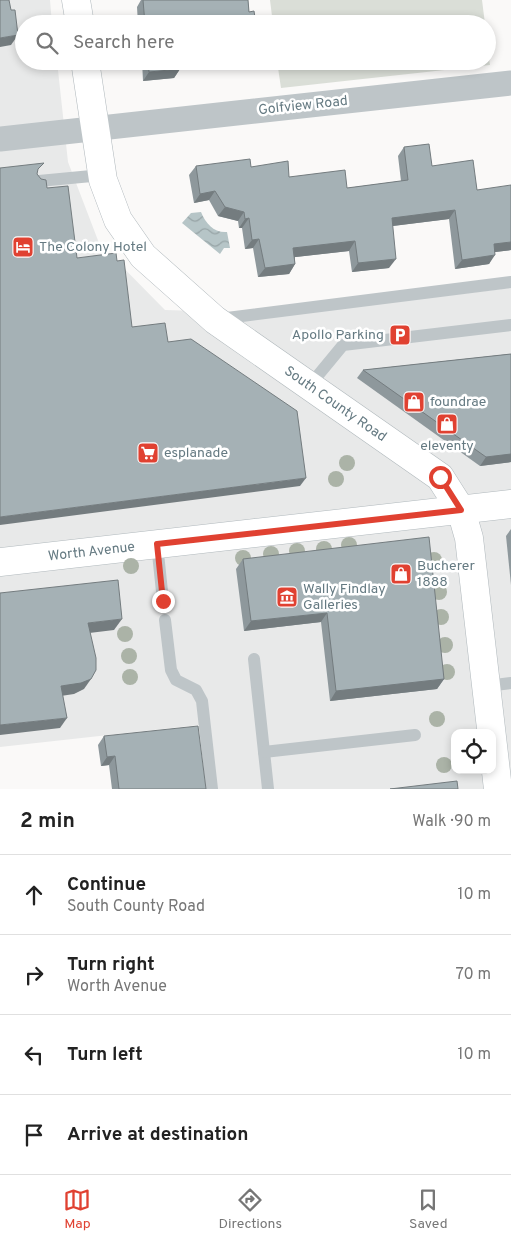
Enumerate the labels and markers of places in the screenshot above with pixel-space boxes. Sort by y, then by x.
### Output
hotel icon: The Colony Hotel [11,235,35,259]
place label: The Colony Hotel [39,239,147,256]
parking icon: Apollo Parking [388,323,412,347]
place label: Apollo Parking [292,327,384,344]
shop icon: foundrae [402,390,426,414]
place label: foundrae [430,394,486,411]
shop icon: eleventy [435,412,459,436]
place label: eleventy [420,438,474,455]
supermarket icon: esplanade [136,441,160,465]
place label: esplanade [164,445,228,462]
place label: Bucherer 1888 [417,558,476,591]
shop icon: Bucherer 1888 [389,562,413,586]
place label: Wally Findlay Galleries [303,581,386,614]
museum icon: Wally Findlay Galleries [275,585,299,609]

